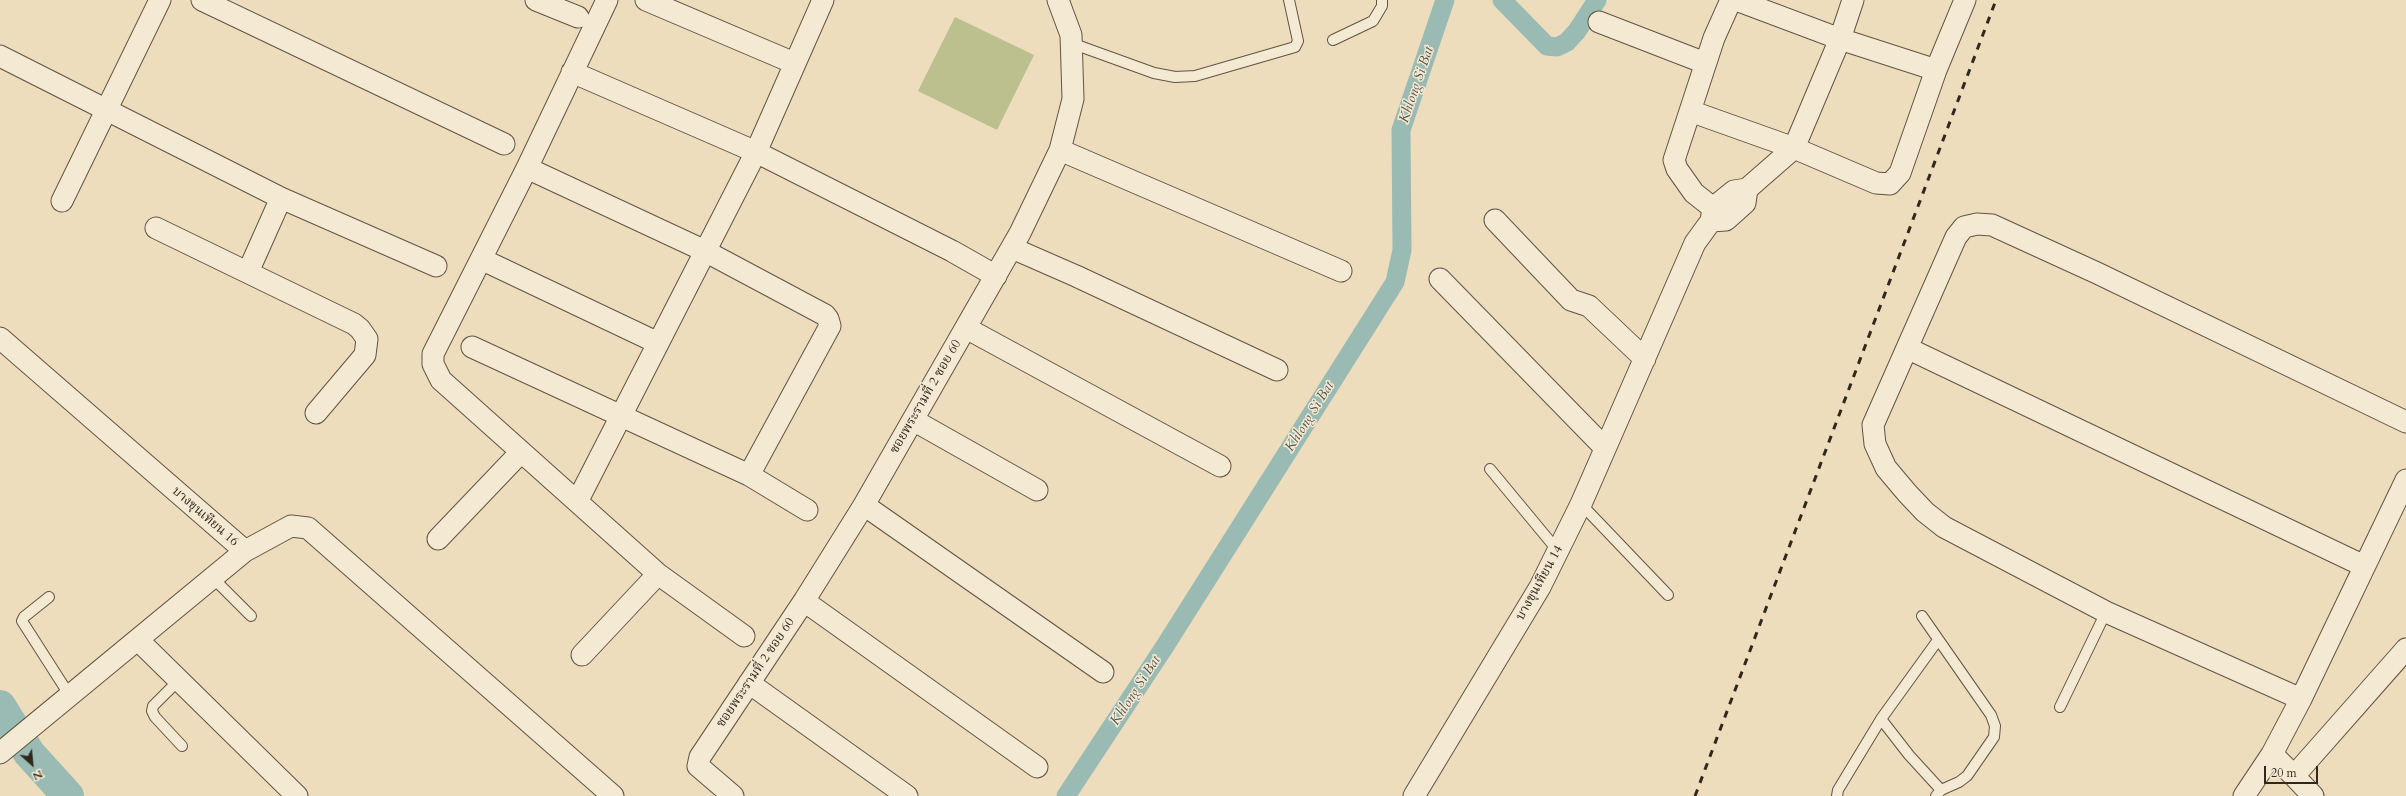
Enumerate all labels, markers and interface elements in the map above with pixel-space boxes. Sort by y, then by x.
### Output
water label: Khlong Si Bat [1396,45,1438,125]
street label: ซอยพระรามที่ 2 ซอย 60 [887,337,965,457]
water label: Khlong Si Bat [1282,379,1338,455]
street label: บางขุนเทียน 16 [169,484,241,550]
street label: บางขุนเทียน 14 [1513,543,1567,623]
street label: ซอยพระรามที่ 2 ซอย 60 [714,615,798,731]
water label: Khlong Si Bat [1107,653,1165,729]
north arrow [12,744,52,784]
scale bar [2266,758,2320,784]
text: 20 m [2271,765,2297,781]
text: N [30,766,45,784]

